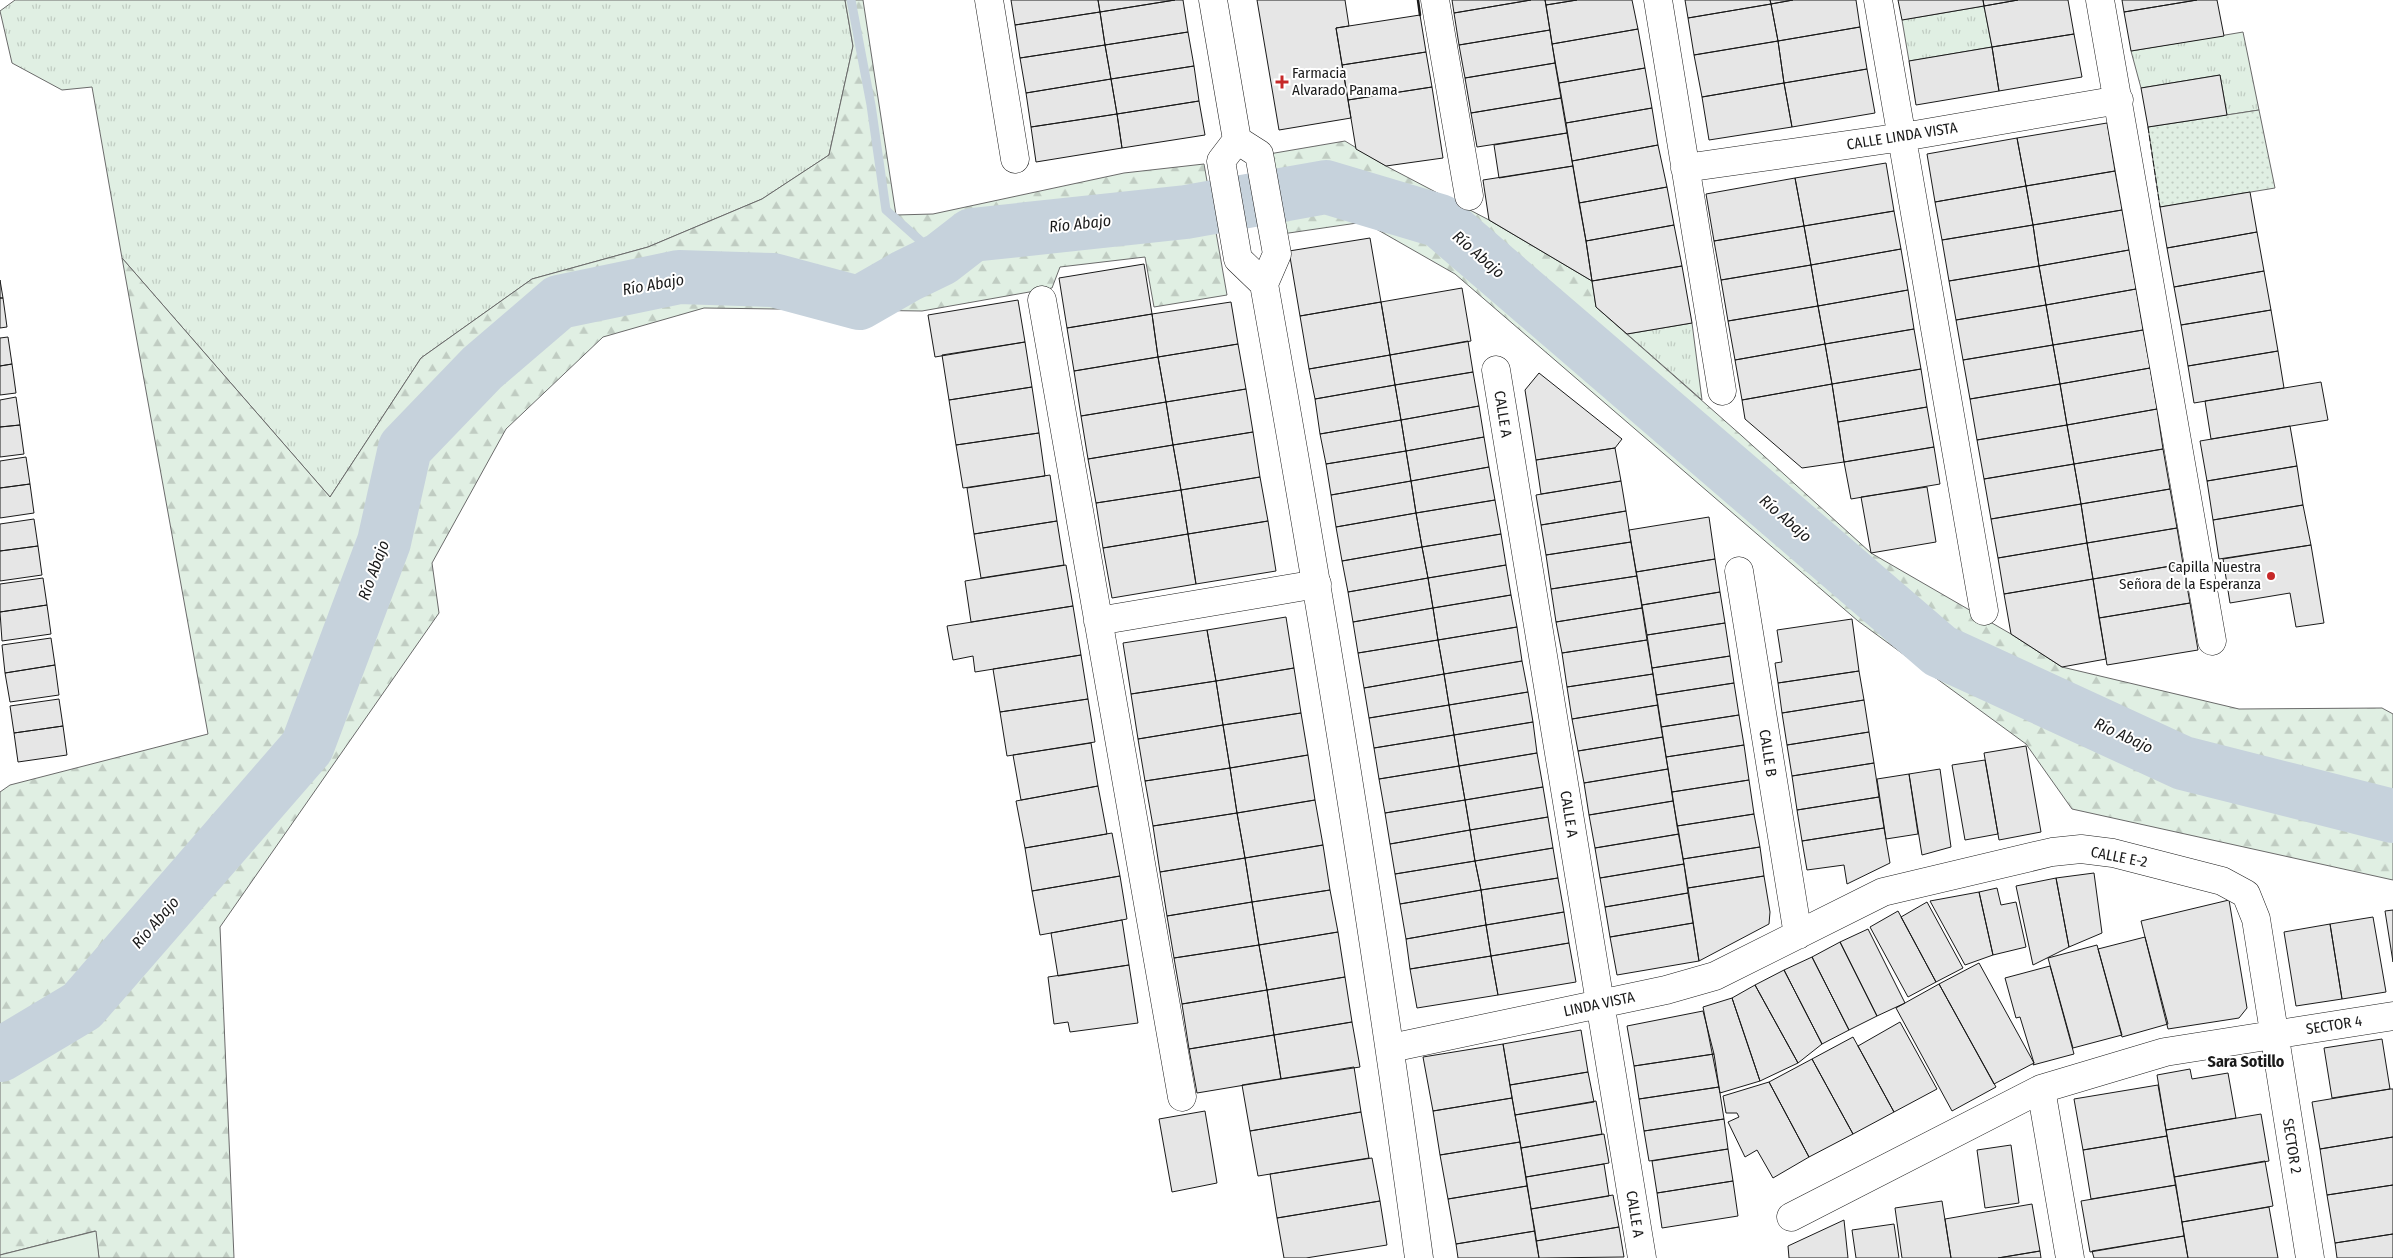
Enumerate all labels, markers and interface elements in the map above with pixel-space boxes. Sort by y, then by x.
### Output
place label: Farmacia Alvarado Panama [1292,64,1398,99]
marker: Farmacia Alvarado Panama [1276,76,1288,88]
street label: CALLE LINDA VISTA [1845,118,1959,154]
water label: Río Abajo [1048,211,1112,236]
water label: Río Abajo [1449,227,1508,282]
water label: Río Abajo [621,270,685,299]
street label: CALLE A [1490,389,1516,439]
water label: Río Abajo [1756,491,1815,546]
water label: Río Abajo [354,538,393,603]
place label: Capilla Nuestra Señora de la Esperanza [2119,558,2261,593]
marker: Capilla Nuestra Señora de la Esperanza [2265,570,2277,582]
water label: Río Abajo [2092,714,2156,757]
street label: CALLE B [1755,728,1781,778]
street label: CALLE A [1556,789,1582,839]
street label: CALLE E-2 [2089,843,2149,871]
water label: Río Abajo [128,893,183,952]
street label: LINDA VISTA [1562,988,1636,1020]
street label: SECTOR 4 [2305,1012,2363,1038]
district label: Sara Sotillo [2208,1052,2285,1071]
street label: SECTOR 2 [2279,1117,2305,1175]
street label: CALLE A [1622,1189,1648,1239]

